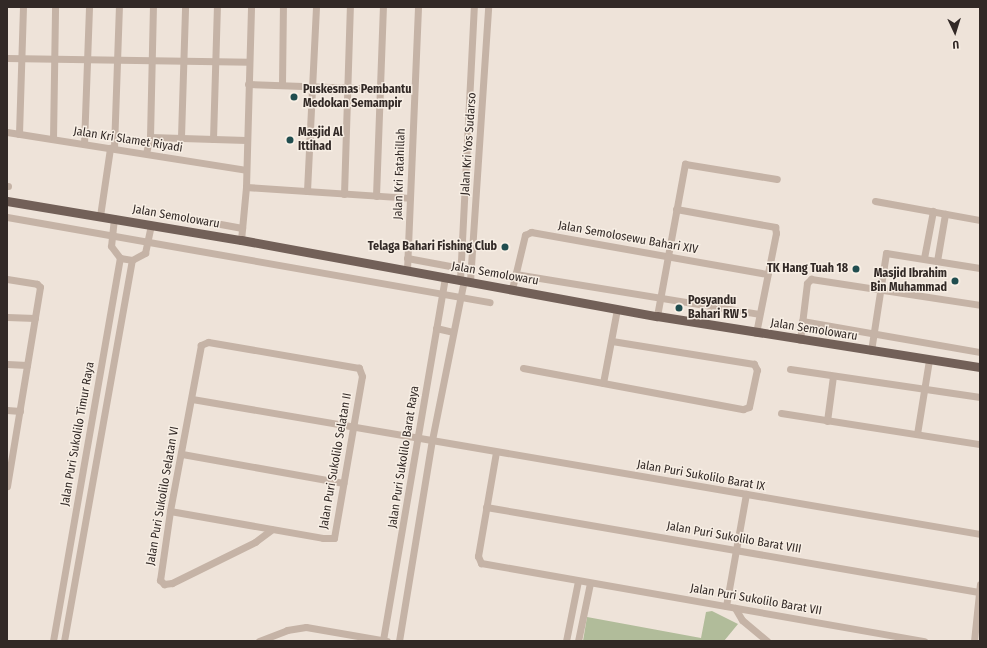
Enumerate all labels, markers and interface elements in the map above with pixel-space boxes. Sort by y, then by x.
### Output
north arrow [935,12,975,52]
text: U [952,38,960,51]
place label: Puskesmas Pembantu Medokan Semampir [303,83,411,111]
marker: Puskesmas Pembantu Medokan Semampir [288,91,300,103]
street label: Jalan Kri Yos Sudarso [458,92,480,196]
street label: Jalan Kri Slamet Riyadi [72,124,184,156]
place label: Masjid Al Ittihad [298,126,343,154]
street label: Jalan Kri Fatahillah [391,128,409,220]
marker: Masjid Al Ittihad [285,135,295,145]
street label: Jalan Semolowaru [131,202,221,232]
street label: Jalan Semolosewu Bahari XIV [557,219,699,257]
place label: Telaga Bahari Fishing Club [368,240,497,254]
marker: Telaga Bahari Fishing Club [500,242,510,252]
street label: Jalan Semolowaru [450,259,540,289]
place label: TK Hang Tuah 18 [767,262,848,276]
marker: TK Hang Tuah 18 [851,264,861,274]
place label: Masjid Ibrahim Bin Muhammad [870,267,947,295]
marker: Masjid Ibrahim Bin Muhammad [950,276,960,286]
place label: Posyandu Bahari RW 5 [688,294,747,322]
marker: Posyandu Bahari RW 5 [673,302,685,314]
street label: Jalan Semolowaru [769,316,859,344]
street label: Jalan Puri Sukolilo Timur Raya [58,361,98,507]
street label: Jalan Puri Sukolilo Barat Raya [386,385,422,529]
street label: Jalan Puri Sukolilo Selatan II [317,392,355,530]
street label: Jalan Puri Sukolilo Selatan VI [144,425,182,567]
street label: Jalan Puri Sukolilo Barat IX [636,458,766,494]
street label: Jalan Puri Sukolilo Barat VIII [666,519,802,557]
street label: Jalan Puri Sukolilo Barat VII [689,581,823,619]

